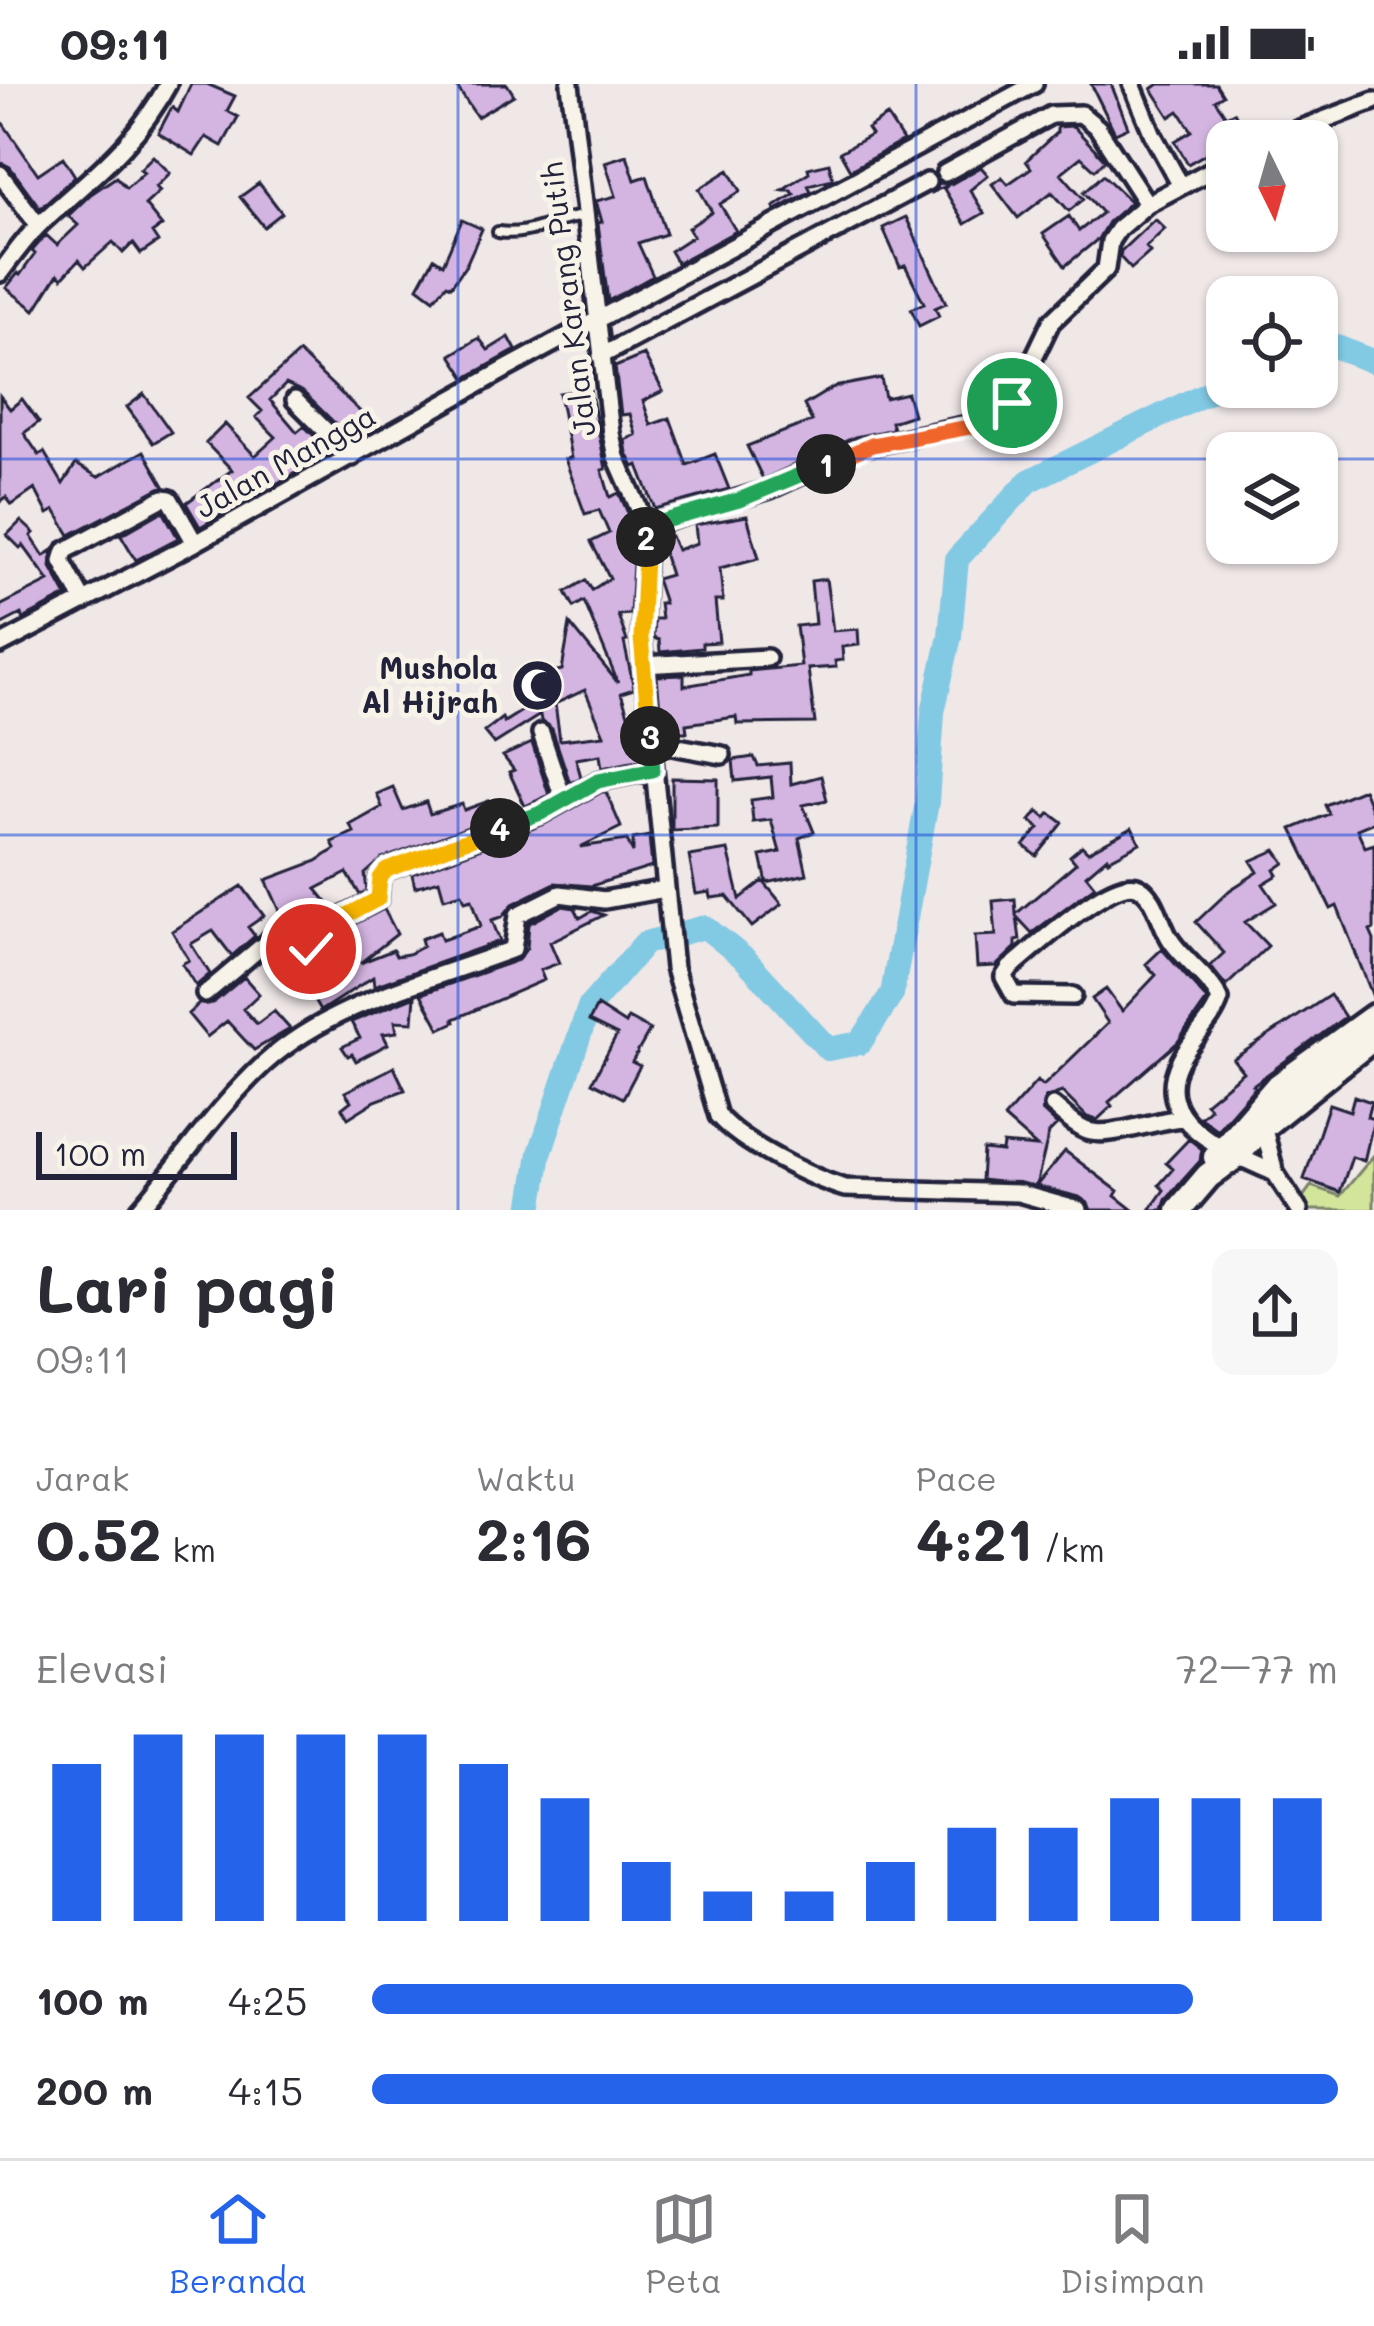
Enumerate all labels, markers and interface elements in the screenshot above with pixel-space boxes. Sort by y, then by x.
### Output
text: 09:11 [60,13,170,71]
north arrow [1206,120,1338,252]
map controls [1206,120,1338,564]
street label: Jalan Karang Putih [530,160,604,439]
button: locate [1206,276,1338,408]
pin [961,352,1063,454]
icon: arrive [979,370,1045,436]
street label: Jalan Mangga [188,394,382,526]
button: layers [1206,432,1338,564]
pin: 1 [796,434,856,494]
text: 1 [819,442,833,485]
pin: 2 [616,507,676,567]
text: 2 [637,515,655,558]
place label: Mushola Al Hijrah [361,647,498,721]
mosque icon: Mushola Al Hijrah [509,658,565,714]
pin: 3 [620,706,680,766]
text: 3 [640,714,660,757]
pin: 4 [470,798,530,858]
text: 4 [490,806,510,849]
pin [260,898,362,1000]
icon: check [278,916,344,982]
scale bar [36,1126,237,1179]
text: 100 m [54,1131,146,1174]
text: Lari pagi [36,1244,339,1330]
button: share [1212,1249,1338,1375]
text: 09:11 [36,1332,130,1383]
text: Jarak [36,1456,129,1499]
text: Waktu [476,1456,576,1499]
text: Pace [916,1456,997,1499]
text: 0.52 [36,1499,162,1577]
text: 2:16 [476,1499,591,1577]
text: 4:21 [916,1499,1033,1577]
text: km [162,1527,216,1570]
text: /km [1033,1527,1105,1570]
text: Elevasi [36,1642,168,1693]
text: 72–77 m [1176,1642,1338,1693]
text: 100 m [36,1974,148,2025]
text: 4:25 [228,1974,307,2025]
text: 200 m [36,2064,153,2115]
text: 4:15 [228,2064,303,2115]
tab: Beranda [169,2186,307,2301]
tab: Peta [646,2186,722,2301]
tab: Disimpan [1060,2186,1205,2301]

